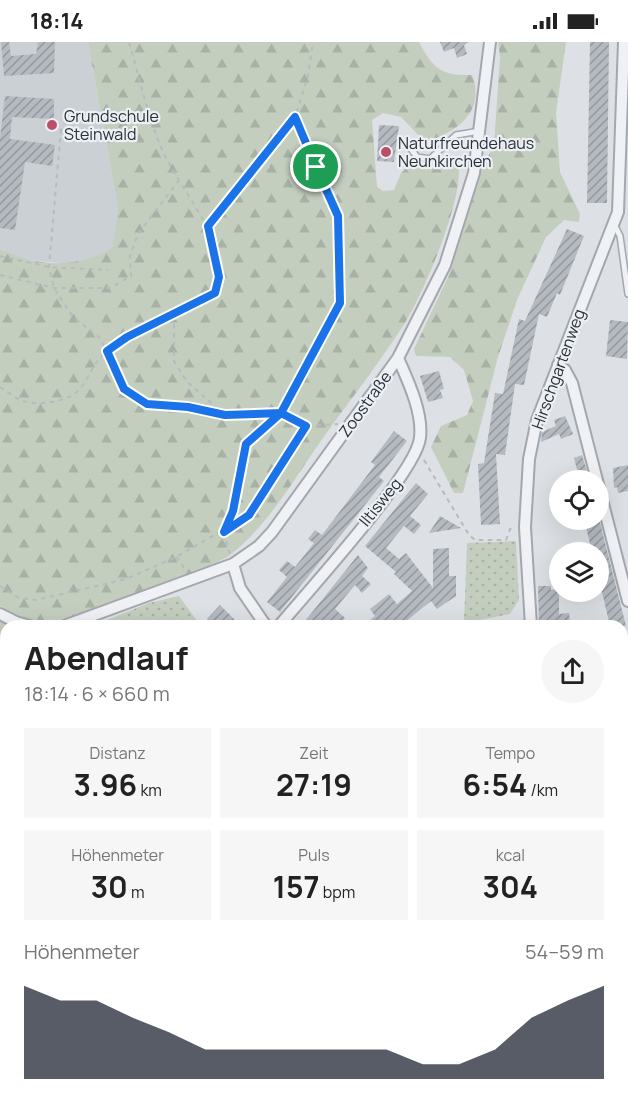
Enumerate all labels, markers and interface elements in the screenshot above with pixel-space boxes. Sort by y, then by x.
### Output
text: 18:14 [30,6,84,36]
place label: Grundschule Steinwald [64,105,159,145]
marker: Grundschule Steinwald [45,118,59,132]
place label: Naturfreundehaus Neunkirchen [398,132,534,172]
pin [290,141,341,192]
marker: Naturfreundehaus Neunkirchen [379,145,393,159]
icon: arrive [299,150,332,183]
street label: Hirschgartenweg [526,306,590,432]
street label: Zoostraße [334,366,396,442]
map controls [549,470,609,602]
button: locate [549,470,609,530]
street label: Iltisweg [354,473,406,531]
button: layers [549,542,609,602]
text: Abendlauf [24,635,188,680]
button: share [541,640,604,703]
text: 18:14 · 6 × 660 m [24,680,170,707]
text: Distanz [90,742,146,764]
text: Zeit [299,742,329,764]
text: Tempo [485,742,535,764]
text: 3.96 [73,764,137,805]
text: 27:19 [276,764,352,805]
text: 6:54 [462,764,527,805]
text: km [137,779,162,801]
text: /km [527,779,558,801]
text: Höhenmeter [71,844,164,866]
text: Puls [298,844,330,866]
text: kcal [496,844,525,866]
text: 30 [91,866,128,907]
text: 157 [273,866,320,907]
text: 304 [483,866,538,907]
text: m [128,881,145,903]
text: bpm [320,881,355,903]
text: Höhenmeter [24,938,140,965]
text: 54–59 m [525,938,604,965]

